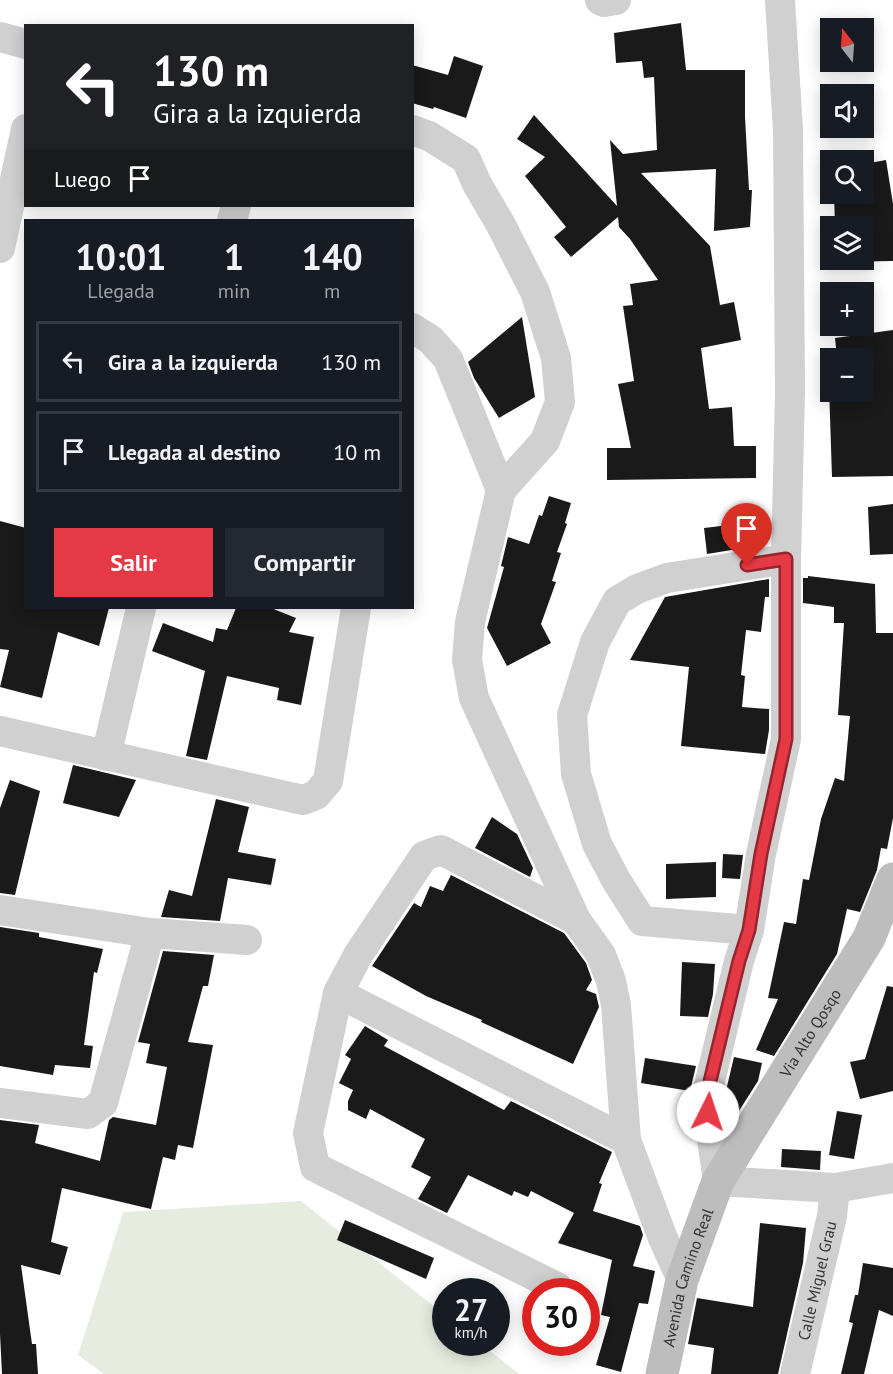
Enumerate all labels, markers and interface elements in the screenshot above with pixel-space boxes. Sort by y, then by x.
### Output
north arrow [820,18,874,72]
map controls [820,18,874,402]
text: 130 m [153,43,269,98]
icon: left [54,48,132,126]
button: sound [820,84,874,138]
text: Gira a la izquierda [153,96,362,130]
button: search [820,150,874,204]
icon: arrive [123,162,156,195]
text: Luego [54,165,111,193]
button: layers [820,216,874,270]
text: 10:01 [75,233,167,280]
text: 1 [224,233,244,280]
text: 140 [302,233,363,280]
text: Llegada [87,278,155,304]
text: min [218,278,250,304]
text: m [324,278,340,304]
button: + [820,282,874,336]
icon: left [57,345,90,378]
text: Gira a la izquierda [108,348,278,376]
text: 130 m [321,348,381,376]
button: − [820,348,874,402]
icon: arrive [57,435,90,468]
text: Llegada al destino [108,438,281,466]
text: 10 m [333,438,381,466]
pin [721,503,772,565]
icon: arrive [730,512,763,545]
button: Salir [54,528,213,597]
button: Compartir [225,528,384,597]
street label: Via Alto Qosqo [775,985,845,1082]
position arrow [676,1080,740,1144]
street label: Avenida Camino Real [658,1205,717,1349]
street label: Calle Miguel Grau [793,1219,841,1342]
speed limit sign: 30 [522,1278,600,1356]
text: 27 [454,1290,488,1329]
text: km/h [455,1323,487,1342]

